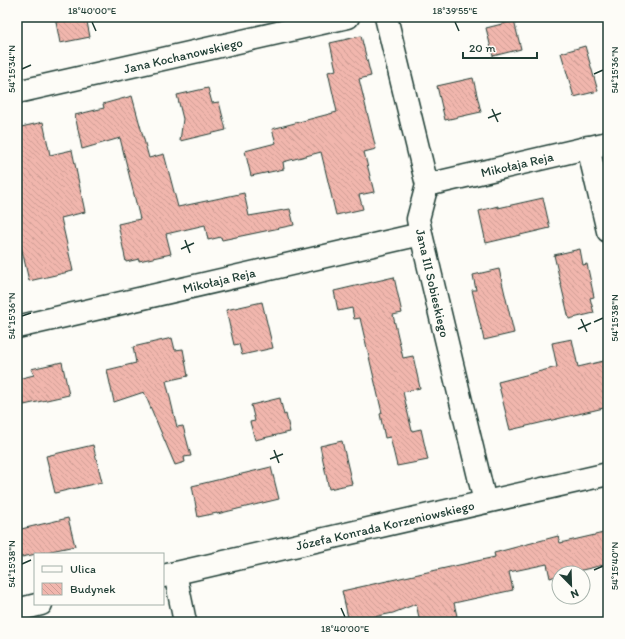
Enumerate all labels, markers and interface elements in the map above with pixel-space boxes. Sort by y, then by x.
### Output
text: 18°40'00"E [68,4,117,17]
text: 18°39'55"E [432,4,478,17]
street label: Jana Kochanowskiego [122,34,245,77]
scale bar [463,34,537,60]
text: 20 m [469,41,496,55]
text: 54°15'34"N [5,45,18,93]
text: 54°15'36"N [608,46,621,94]
street label: Mikołaja Reja [479,149,555,180]
street label: Jana III Sobieskiego [413,227,452,339]
street label: Mikołaja Reja [181,265,257,296]
text: 54°15'36"N [5,292,18,340]
text: 54°15'38"N [608,294,621,342]
street label: Józefa Konrada Korzeniowskiego [294,498,476,553]
text: 54°15'38"N [5,540,18,588]
text: 54°15'40"N [608,541,621,590]
legend [34,553,164,605]
text: Ulica [70,562,96,576]
north arrow [551,565,591,605]
text: Budynek [70,582,116,596]
text: N [569,586,581,601]
text: 18°40'00"E [321,622,370,635]

